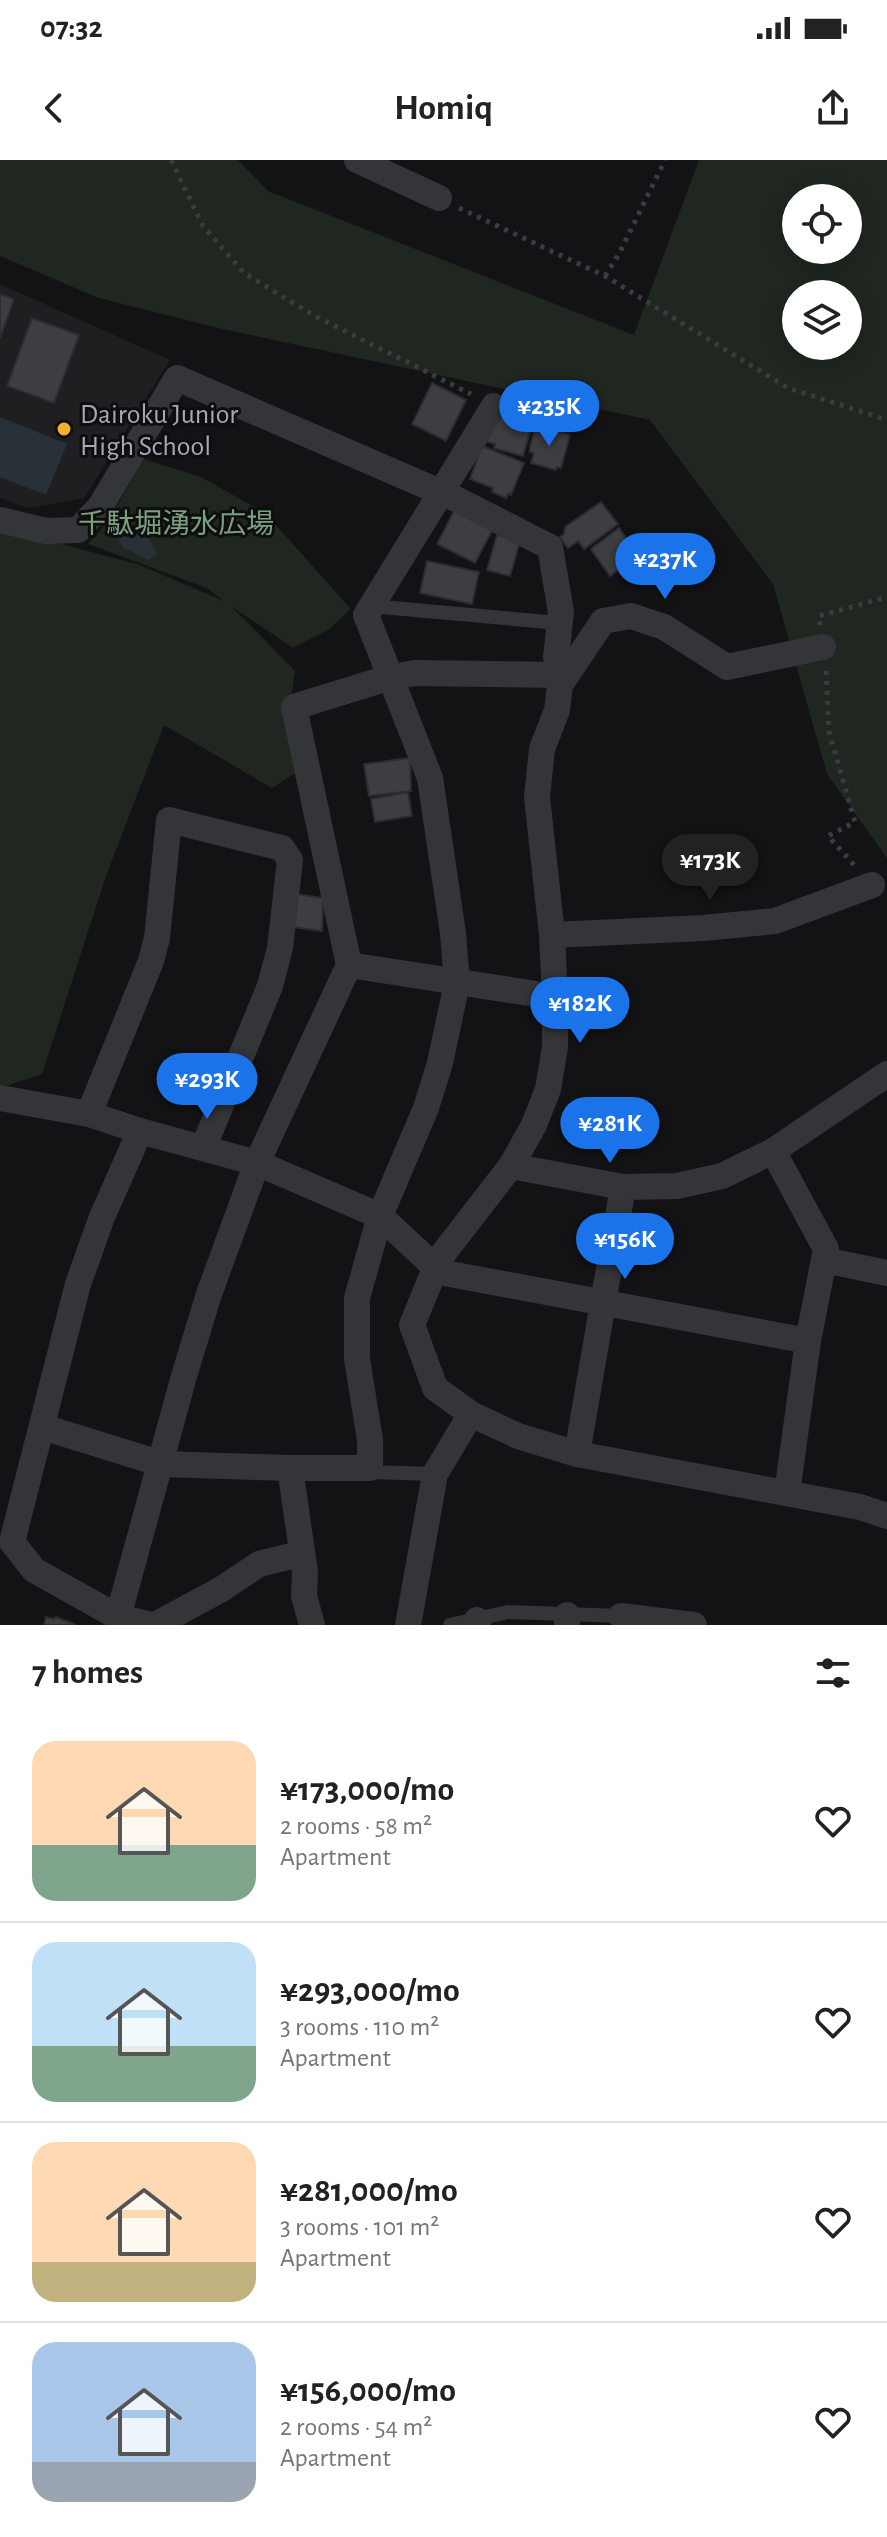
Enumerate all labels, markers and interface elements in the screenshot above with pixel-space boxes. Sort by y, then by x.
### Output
text: 07:32 [40,13,103,43]
icon: back [32,86,76,130]
icon: share [811,86,855,130]
text: Homiq [394,90,493,126]
map controls [782,184,862,360]
button: locate [782,184,862,264]
button: layers [782,280,862,360]
pin: ¥235K [493,380,605,448]
text: ¥235K [517,393,581,419]
place label: Dairoku Junior High School [80,401,238,461]
marker: Dairoku Junior High School [55,420,73,438]
park label: 千駄堀湧水広場 [78,509,274,539]
pin: ¥237K [609,533,721,601]
text: ¥237K [633,546,697,572]
pin: ¥173K [654,834,766,902]
text: ¥173K [680,847,740,873]
pin: ¥182K [524,977,636,1045]
text: ¥182K [548,990,612,1016]
pin: ¥293K [151,1053,263,1121]
text: ¥293K [175,1066,239,1092]
pin: ¥281K [554,1097,666,1165]
text: ¥281K [578,1110,642,1136]
pin: ¥156K [569,1213,681,1281]
text: ¥156K [594,1226,656,1252]
icon: filters [811,1651,855,1695]
text: 7 homes [32,1656,143,1690]
icon: home [96,1773,192,1869]
text: ¥173,000/mo [280,1773,454,1807]
icon: heart [811,1799,855,1843]
text: 2 rooms · 58 m² [280,1813,432,1839]
text: Apartment [280,1844,391,1870]
icon: home [96,1974,192,2070]
text: ¥293,000/mo [280,1974,460,2008]
icon: heart [811,2000,855,2044]
text: 3 rooms · 110 m² [280,2014,439,2040]
text: Apartment [280,2045,391,2071]
icon: home [96,2174,192,2270]
text: ¥281,000/mo [280,2174,458,2208]
icon: heart [811,2200,855,2244]
text: 3 rooms · 101 m² [280,2214,439,2240]
text: Apartment [280,2245,391,2271]
icon: home [96,2374,192,2470]
text: ¥156,000/mo [280,2374,456,2408]
icon: heart [811,2400,855,2444]
text: 2 rooms · 54 m² [280,2414,432,2440]
text: Apartment [280,2445,391,2471]

